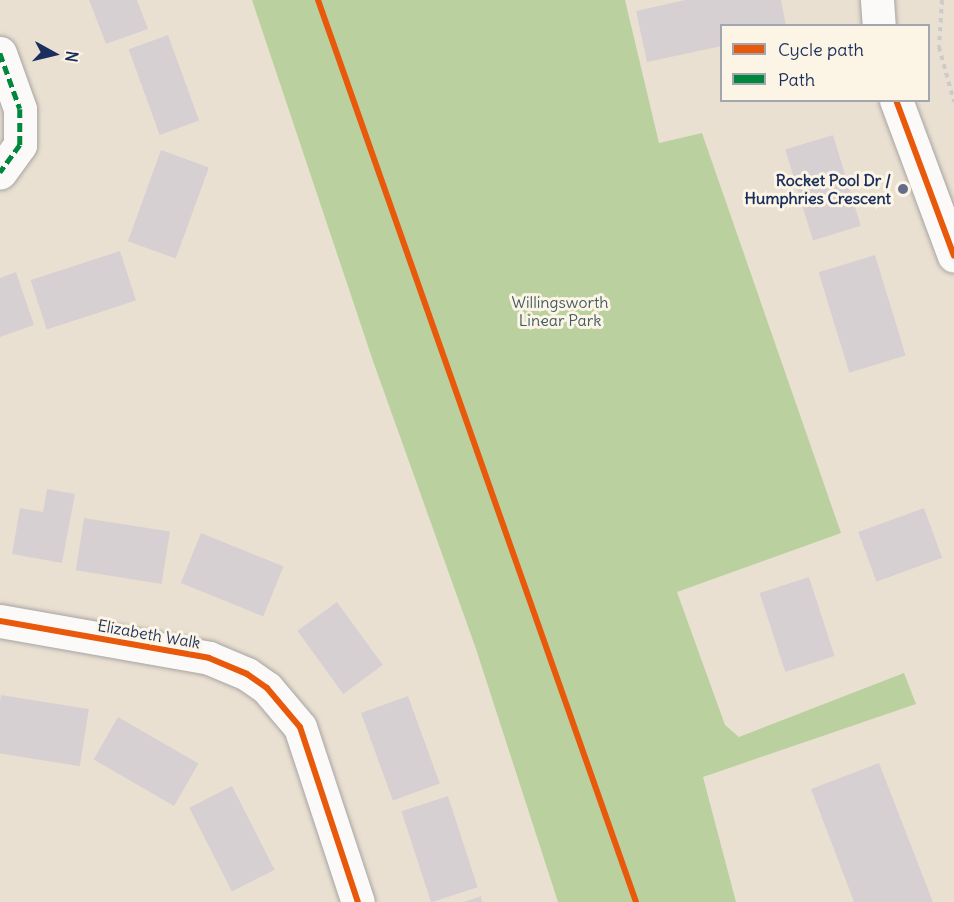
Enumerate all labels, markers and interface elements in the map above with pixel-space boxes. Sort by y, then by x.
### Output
north arrow [24,24,84,84]
legend [720,24,930,102]
text: Cycle path [778,38,864,61]
text: N [61,50,82,63]
text: Path [778,68,815,91]
place label: Rocket Pool Dr / Humphries Crescent [745,170,891,208]
marker: Rocket Pool Dr / Humphries Crescent [896,182,910,196]
park label: Willingsworth Linear Park [511,292,609,330]
street label: Elizabeth Walk [96,616,202,652]

